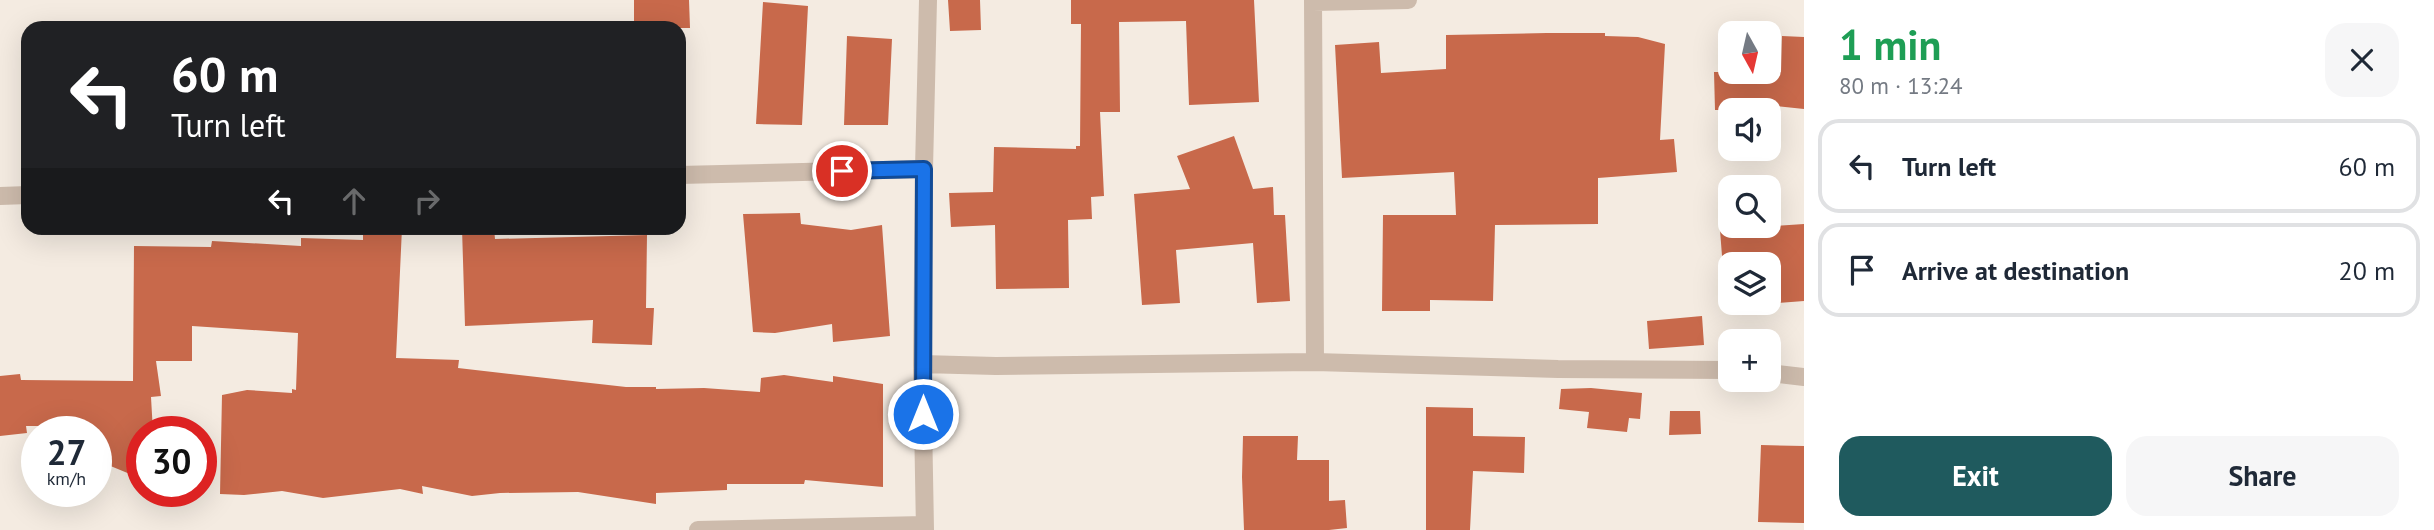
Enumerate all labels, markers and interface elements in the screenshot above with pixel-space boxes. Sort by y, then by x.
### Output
text: 1 min [1839,17,1941,72]
north arrow [1718,21,1782,84]
map controls [1718,21,1781,392]
button: close [2325,23,2399,97]
text: 60 m [171,42,278,106]
icon: left [56,49,147,140]
text: 80 m · 13:24 [1839,71,1963,100]
button: sound [1718,98,1781,161]
text: Turn left [171,104,286,146]
pin [812,141,872,201]
icon: left [1843,147,1881,185]
text: Turn left [1902,150,1996,183]
text: 60 m [2339,150,2395,183]
icon: arrive [823,152,861,190]
button: search [1718,175,1781,238]
icon: left [262,182,300,220]
icon: ahead [335,182,373,220]
icon: right [408,182,446,220]
icon: arrive [1843,251,1881,289]
button: layers [1718,252,1781,315]
text: Arrive at destination [1902,254,2129,287]
text: 20 m [2339,254,2395,287]
button: + [1718,329,1781,392]
position arrow [886,377,960,451]
speed limit sign: 30 [126,416,217,507]
text: 27 [47,429,86,475]
button: Exit [1839,436,2112,516]
button: Share [2126,436,2399,516]
text: km/h [47,467,86,490]

